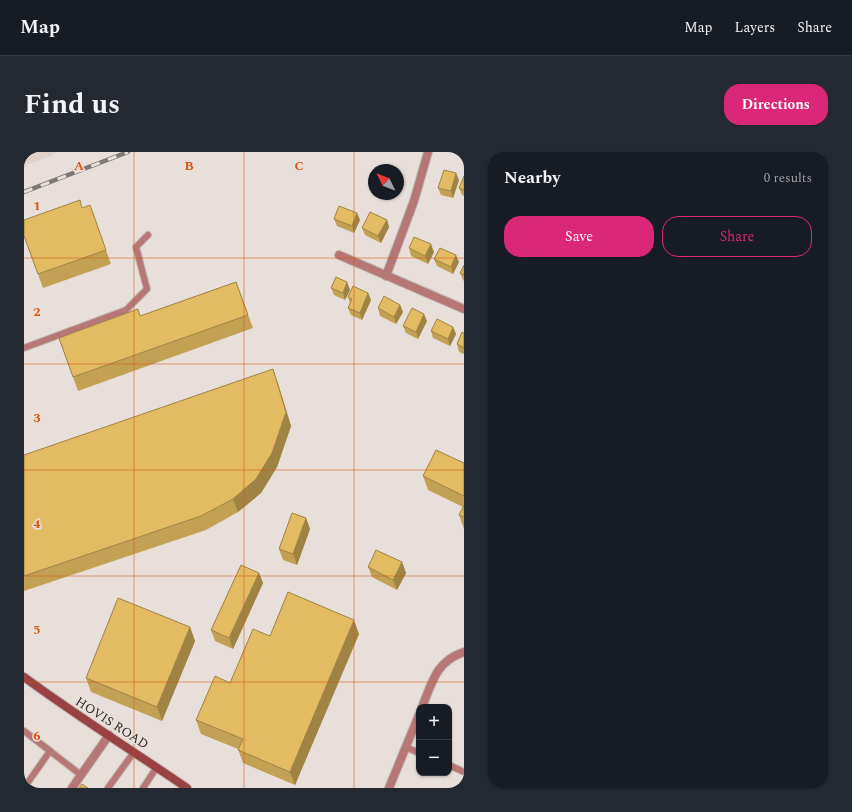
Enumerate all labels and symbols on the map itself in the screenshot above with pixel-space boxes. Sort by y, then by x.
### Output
text: A [74,156,84,176]
text: B [184,156,194,176]
text: C [294,156,304,176]
north arrow [368,164,404,200]
text: 1 [33,196,41,216]
text: 2 [33,302,41,322]
text: 3 [33,408,41,428]
text: 4 [33,514,41,534]
text: 5 [33,620,41,640]
street label: HOVIS ROAD [71,692,153,754]
text: 6 [33,726,41,746]

